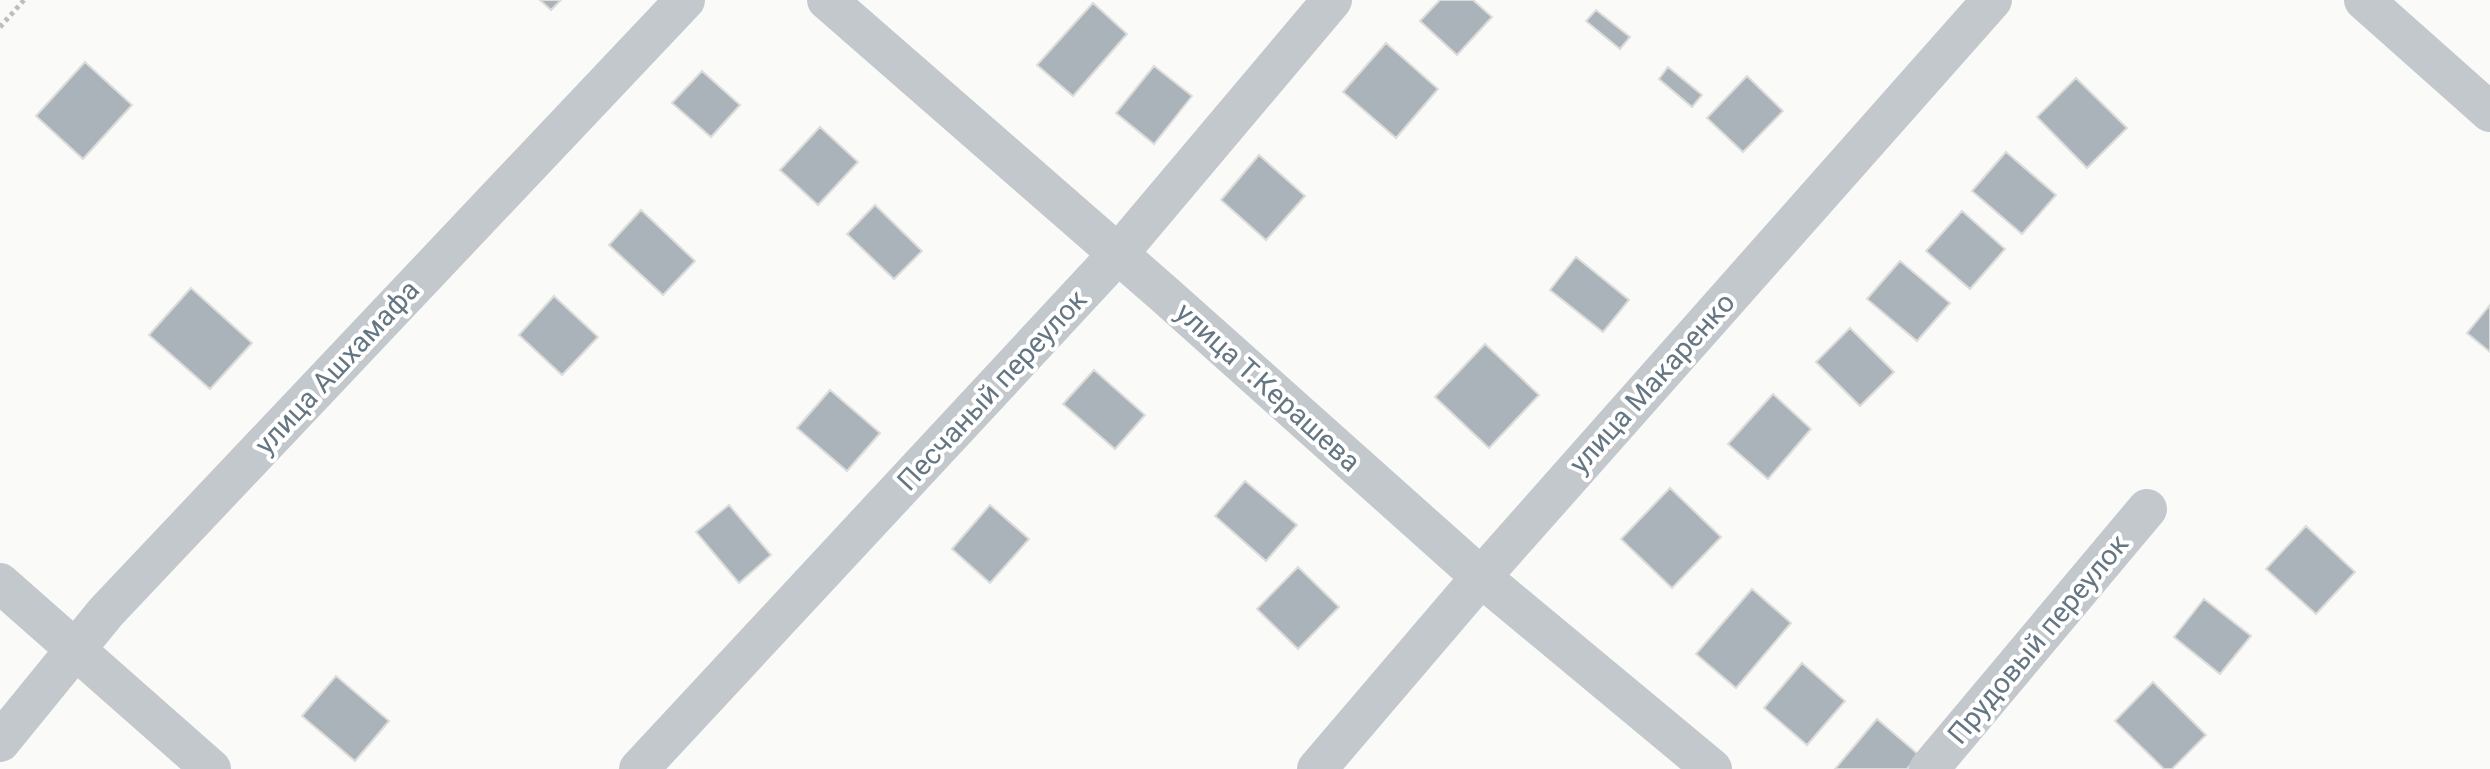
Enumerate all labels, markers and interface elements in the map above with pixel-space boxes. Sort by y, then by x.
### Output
street label: улица Ашхамафа [248,273,426,461]
street label: Песчаный переулок [890,283,1094,497]
street label: улица Макаренко [1562,286,1742,480]
street label: улица Т.Керашева [1169,296,1367,478]
street label: Прудовый переулок [1941,528,2135,750]

